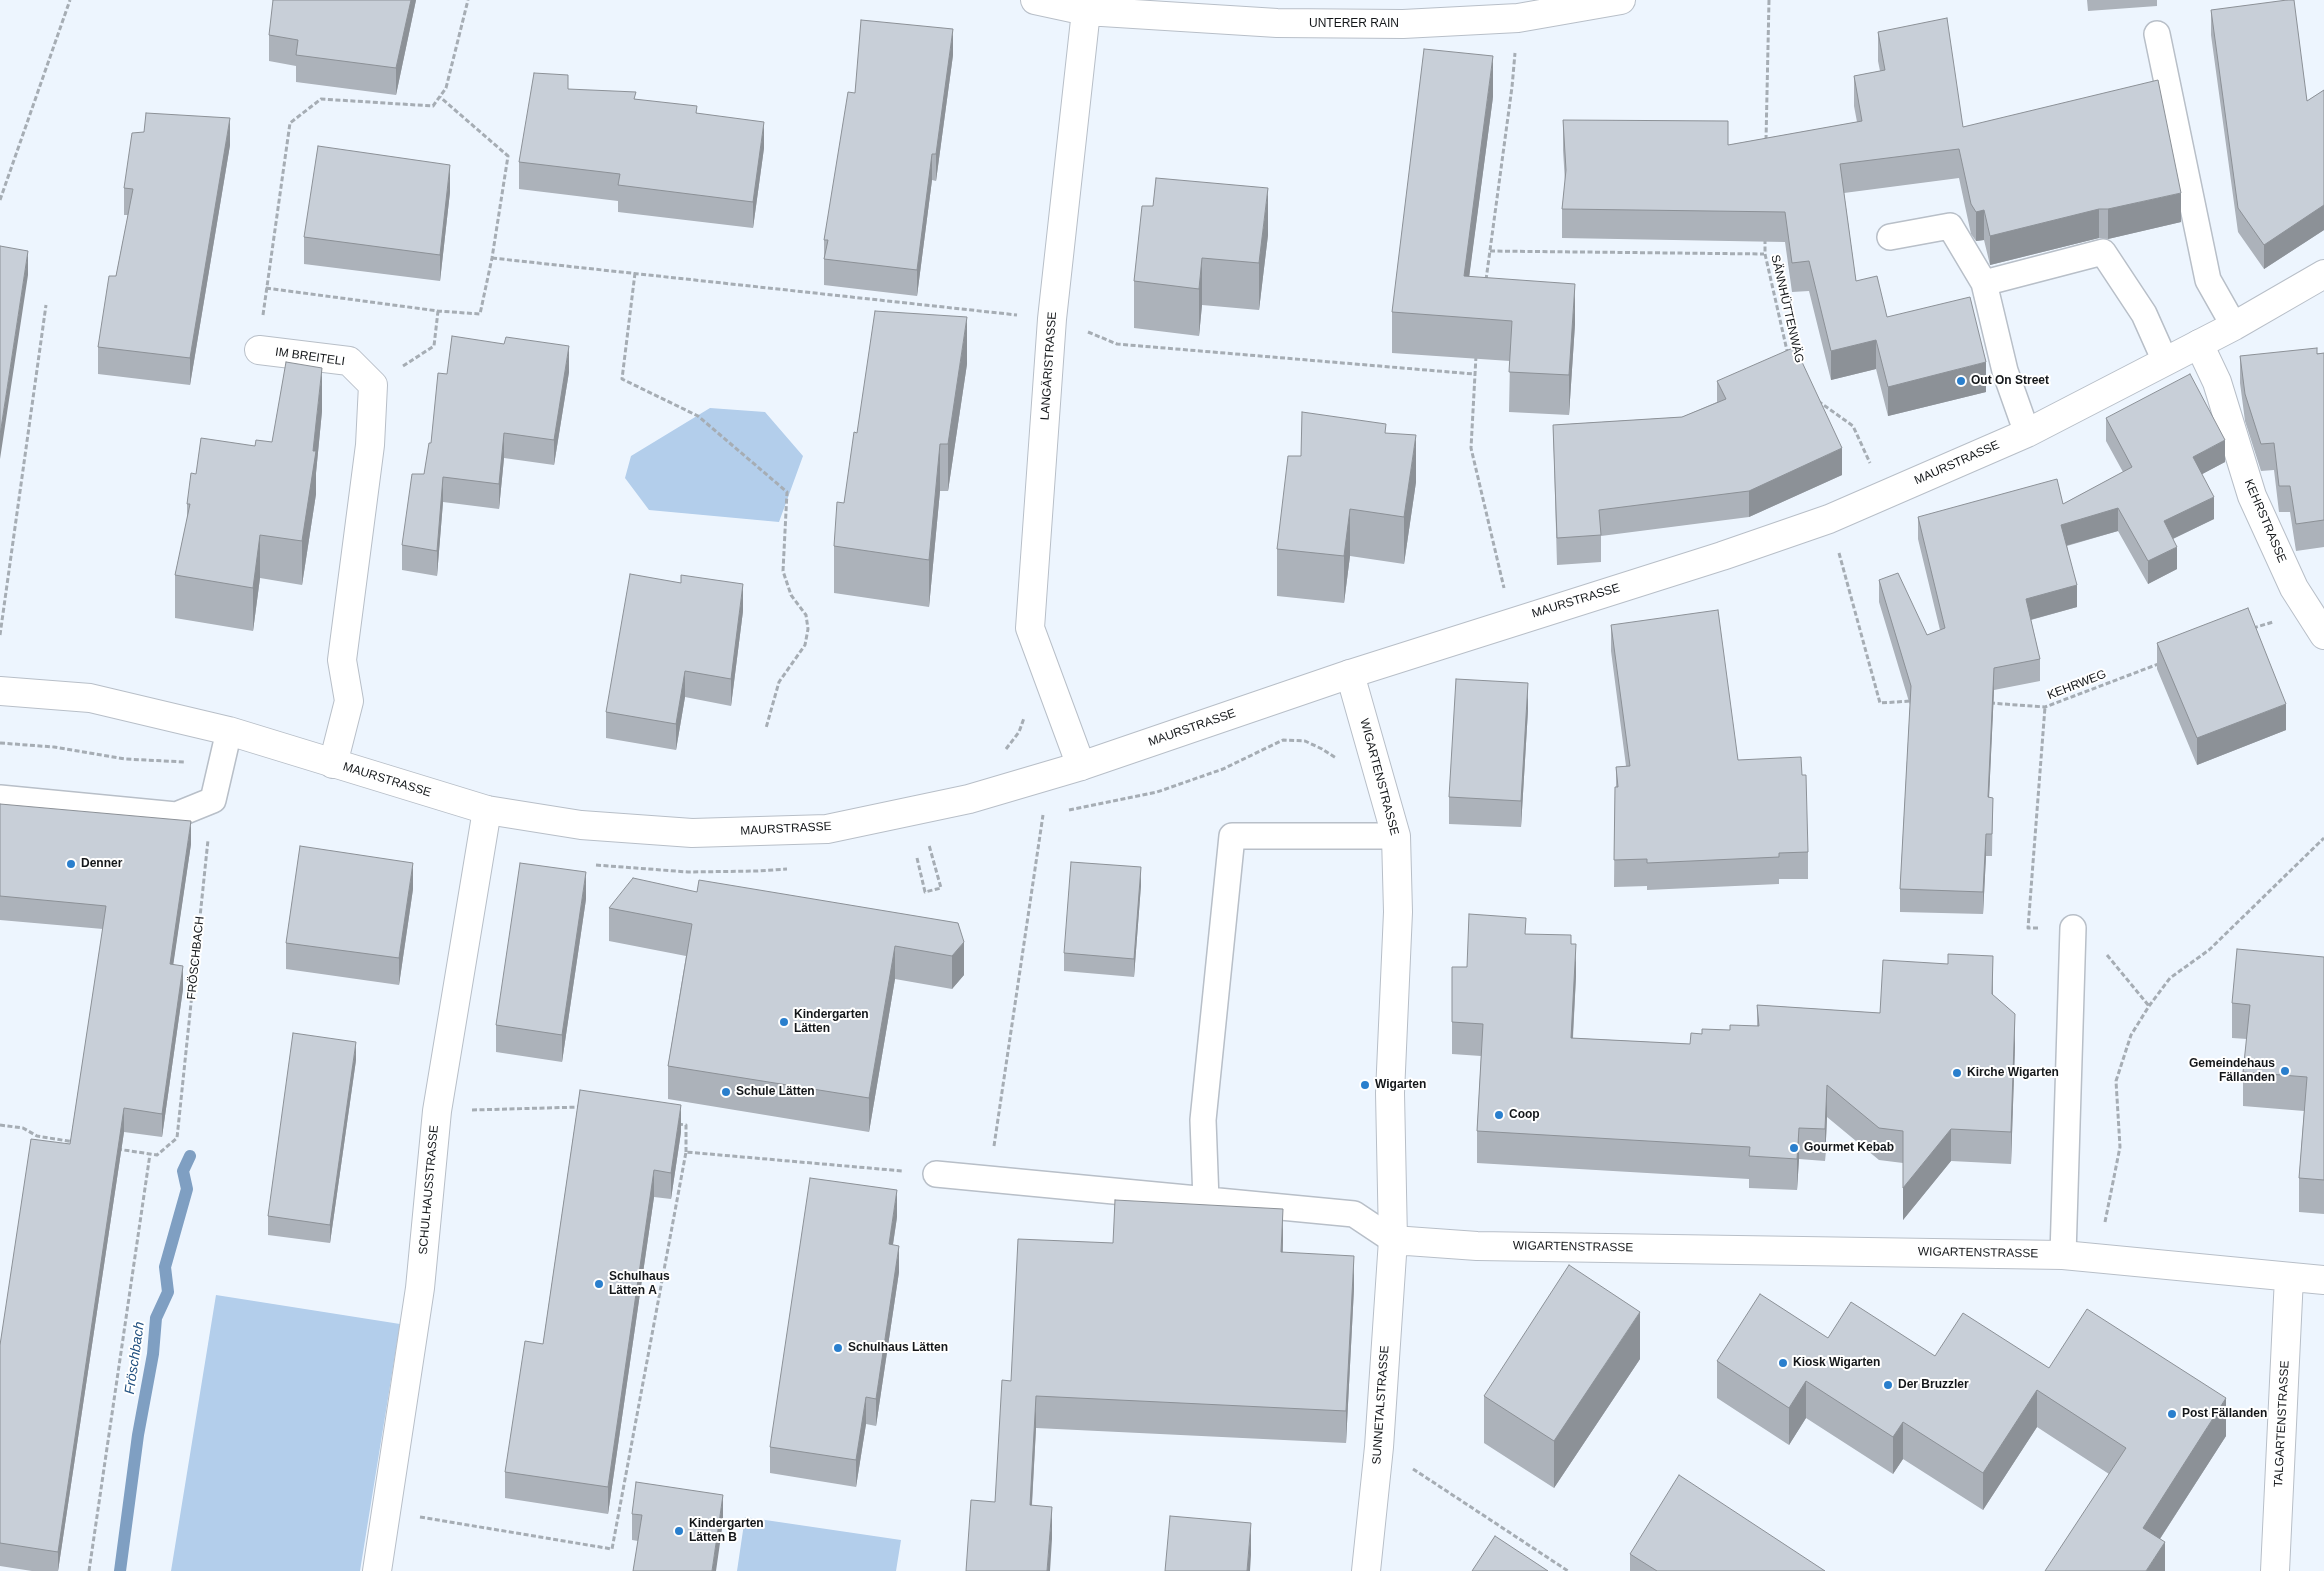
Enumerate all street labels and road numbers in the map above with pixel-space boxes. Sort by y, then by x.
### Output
street label: UNTERER RAIN [1309,17,1399,31]
street label: SÄNNHÜTTENWÄG [1768,253,1806,365]
street label: LANGÄRISTRASSE [1038,311,1060,421]
street label: IM BREITELI [274,345,346,369]
street label: MAURSTRASSE [1912,438,2002,488]
street label: KEHRSTRASSE [2241,477,2289,565]
street label: MAURSTRASSE [1530,581,1622,621]
street label: KEHRWEG [2046,667,2108,703]
street label: MAURSTRASSE [1146,706,1238,750]
street label: WIGARTENSTRASSE [1356,717,1402,837]
street label: MAURSTRASSE [341,760,433,800]
street label: MAURSTRASSE [740,819,832,839]
street label: FRÖSCHBACH [184,915,208,1001]
street label: SCHULHAUSSTRASSE [416,1125,442,1255]
street label: WIGARTENSTRASSE [1513,1239,1633,1255]
street label: WIGARTENSTRASSE [1918,1245,2038,1261]
street label: SUNNETALSTRASSE [1370,1345,1392,1465]
street label: TALGARTENSTRASSE [2271,1360,2293,1488]

